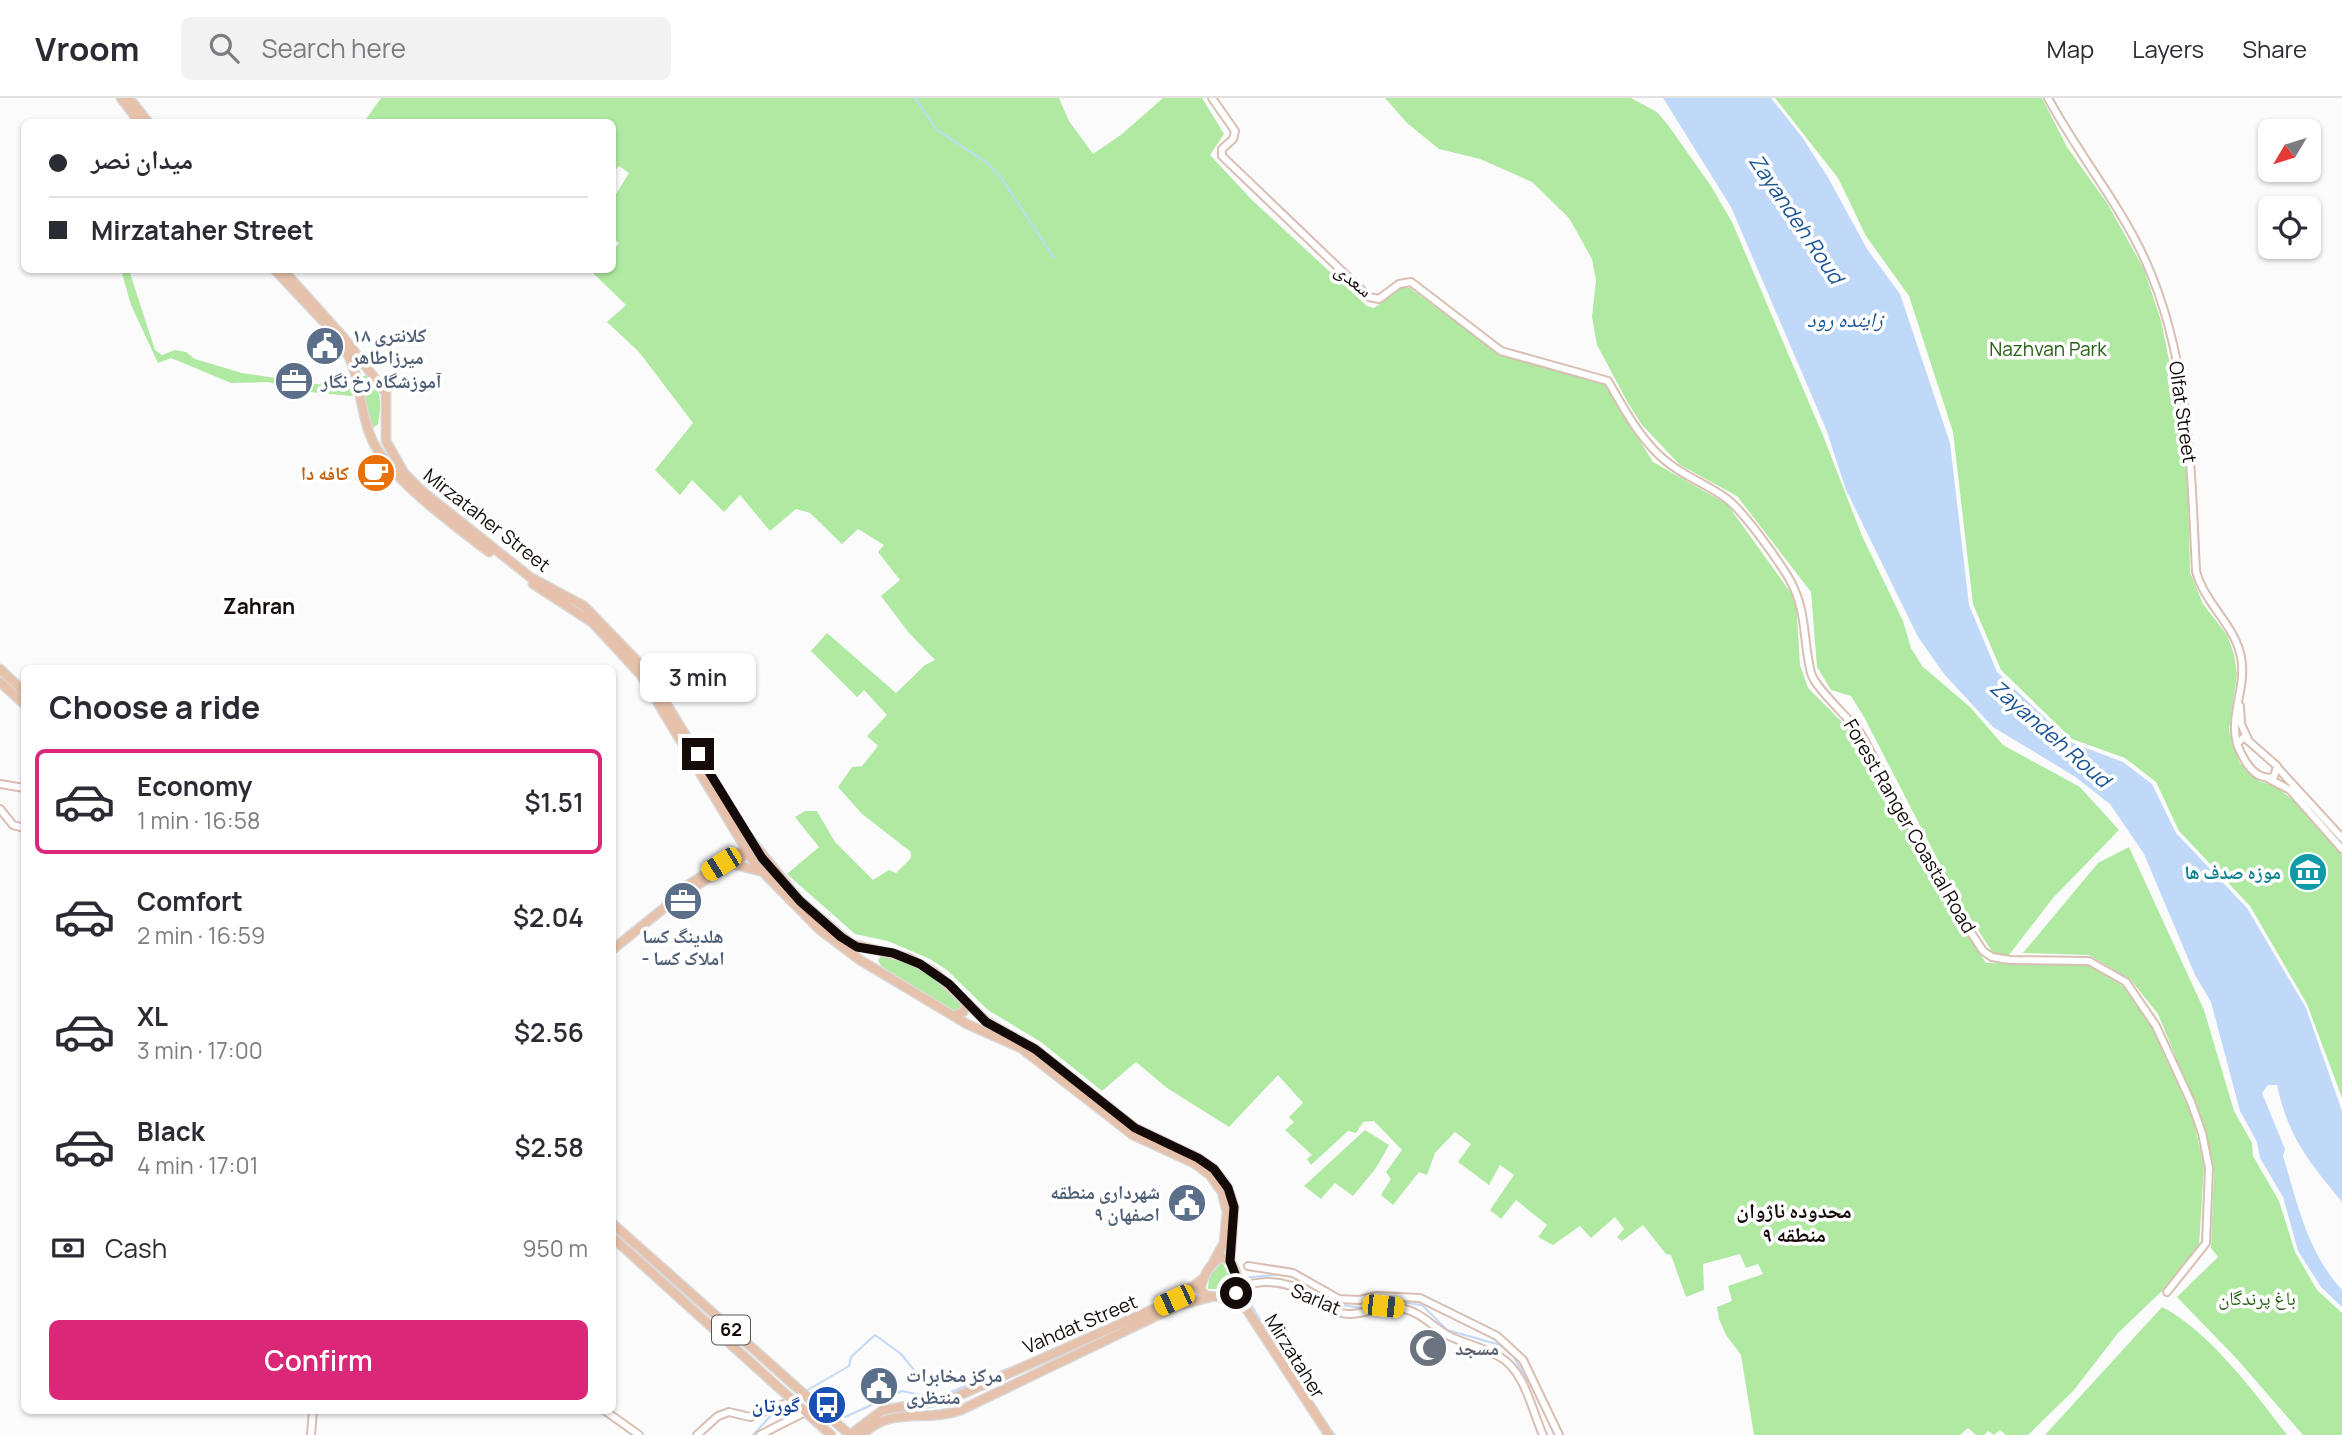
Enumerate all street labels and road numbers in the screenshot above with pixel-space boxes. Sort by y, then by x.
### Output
street label: سعدی [1330,257,1378,303]
street label: Olfat Street [2163,359,2203,465]
street label: Mirzataher Street [418,462,556,578]
street label: Forest Ranger Coastal Road [1838,714,1982,938]
street label: Sarlat [1287,1277,1345,1321]
street label: Vahdat Street [1019,1288,1141,1360]
street label: Mirzataher [1259,1309,1331,1403]
road number: 62 [712,1316,750,1344]

